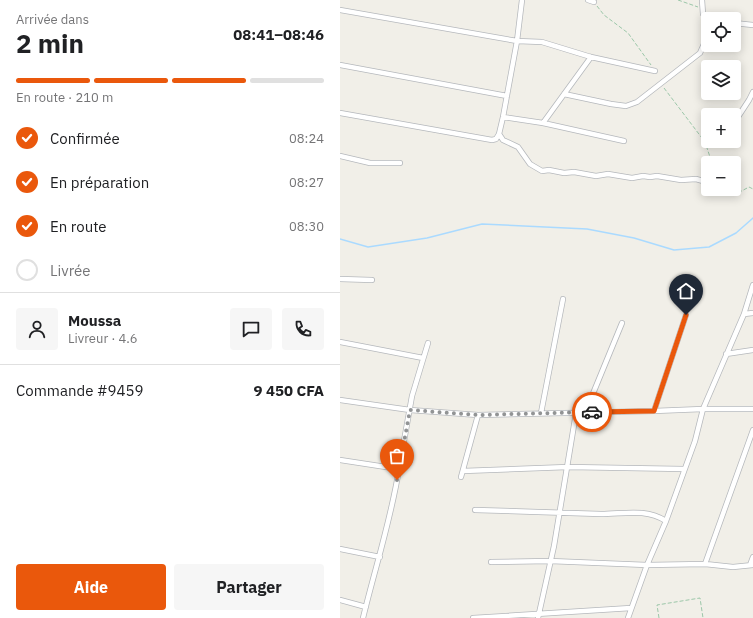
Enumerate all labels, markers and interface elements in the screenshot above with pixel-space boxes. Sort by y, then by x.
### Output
text: Arrivée dans [16,11,89,28]
map controls [701,12,741,196]
button: locate [701,12,741,52]
text: 08:41–08:46 [233,25,324,44]
text: 2 min [16,26,84,60]
button: layers [701,60,741,100]
text: En route · 210 m [16,89,113,106]
button: + [701,108,741,148]
icon: check [16,127,38,149]
text: Confirmée [50,129,120,148]
text: 08:24 [289,130,324,147]
button: − [701,156,741,196]
icon: check [16,171,38,193]
text: En préparation [50,173,149,192]
text: 08:27 [289,174,324,191]
icon: check [16,215,38,237]
text: En route [50,217,107,236]
text: 08:30 [289,218,324,235]
text: Livrée [50,261,91,280]
pin [669,274,703,315]
icon: home [675,280,697,302]
button: person [16,308,58,350]
button: chat [230,308,272,350]
button: phone [282,308,324,350]
text: Moussa [68,311,121,330]
text: Livreur · 4.6 [68,330,138,347]
text: Commande #9459 [16,381,144,400]
text: 9 450 CFA [253,381,324,400]
courier [572,392,612,432]
icon: car [581,401,603,423]
pin [380,439,414,480]
icon: bag [386,445,408,467]
button: Aide [16,564,166,610]
button: Partager [174,564,324,610]

